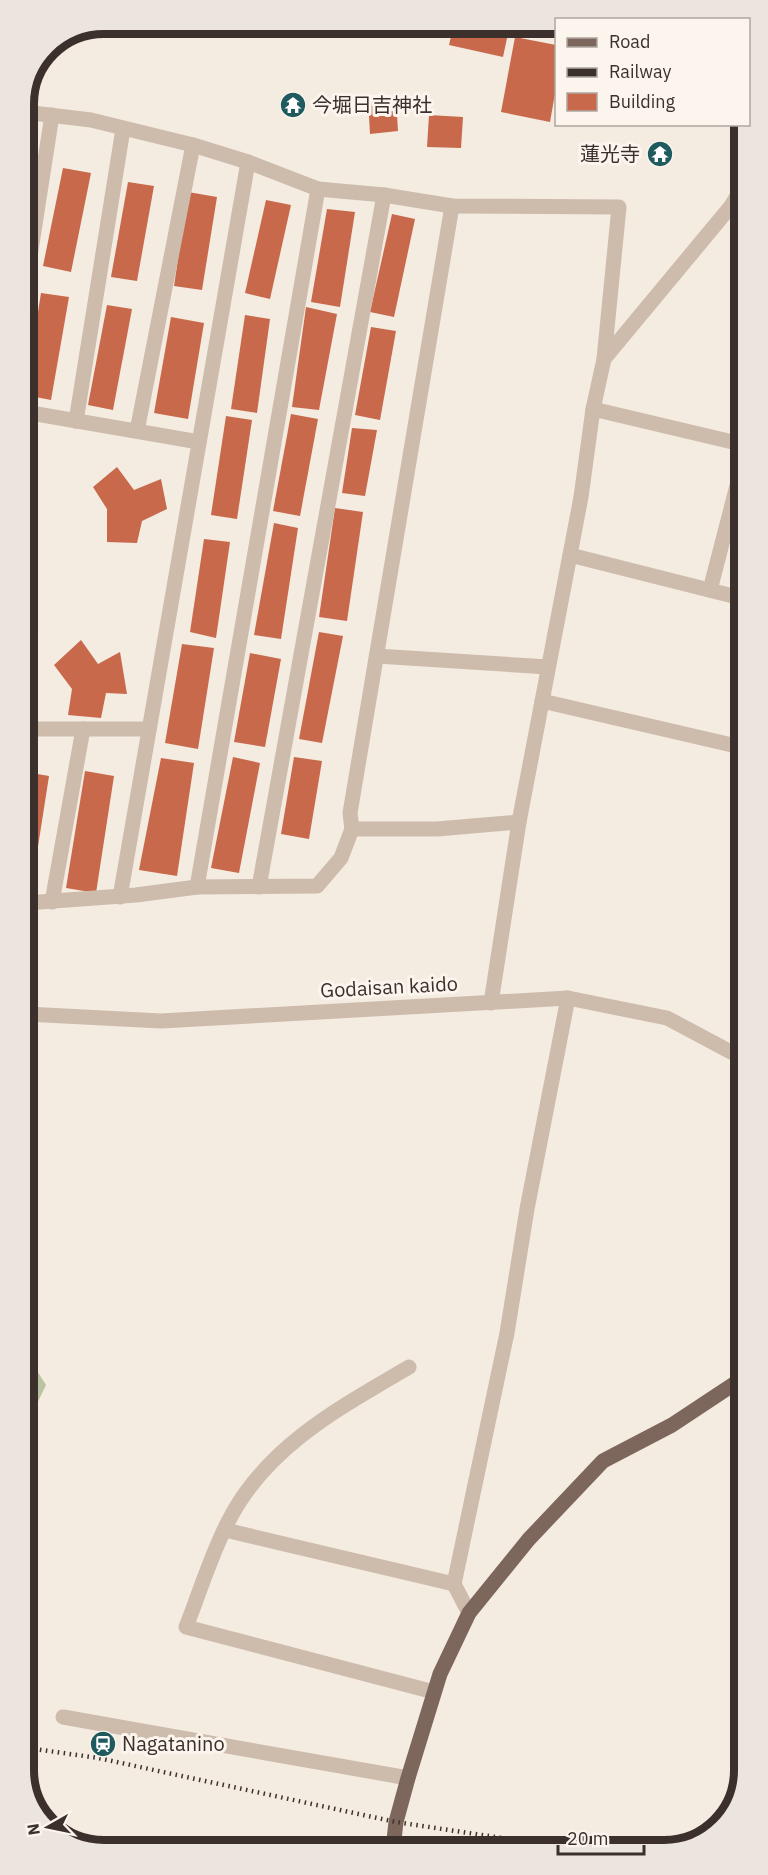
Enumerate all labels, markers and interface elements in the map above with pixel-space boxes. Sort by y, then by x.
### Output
legend [555,18,750,126]
text: Road [609,30,650,53]
text: Railway [609,60,671,83]
temple icon: 今堀日吉神社 [278,90,308,120]
text: Building [609,90,676,113]
place label: 今堀日吉神社 [312,91,432,118]
temple icon: 蓮光寺 [645,139,675,169]
place label: 蓮光寺 [580,140,640,167]
street label: Godaisan kaido [319,969,458,1004]
station icon: Nagatanino [88,1729,118,1759]
place label: Nagatanino [122,1730,225,1757]
north arrow [18,1797,78,1857]
scale bar [558,1818,644,1856]
text: N [22,1822,44,1837]
text: 20 m [567,1827,609,1850]

